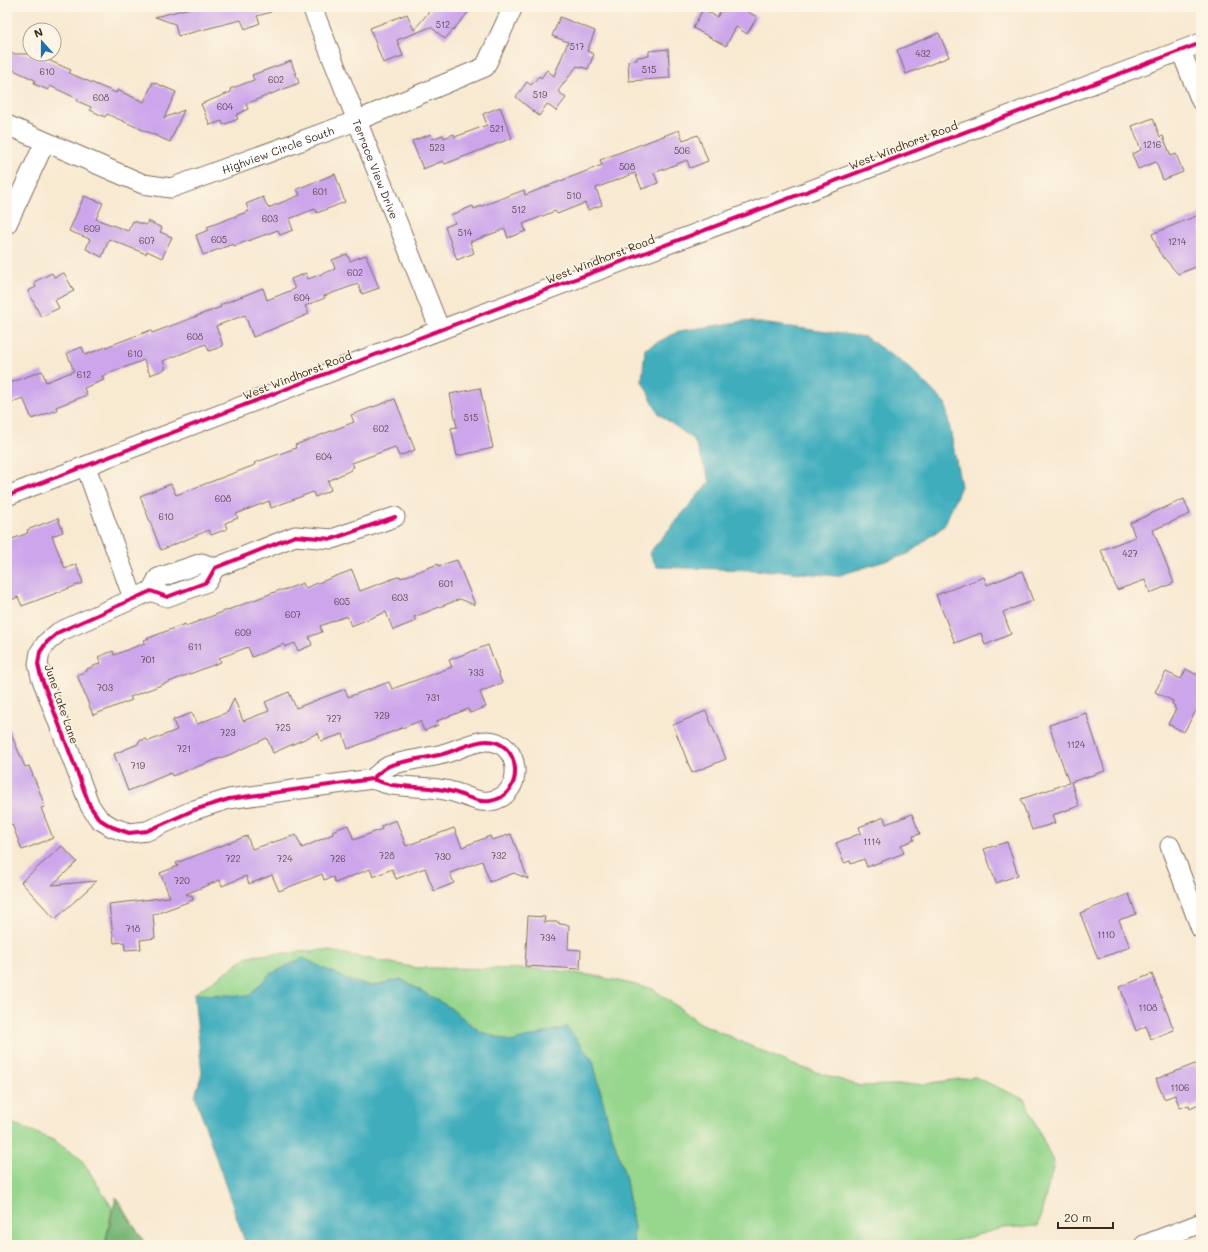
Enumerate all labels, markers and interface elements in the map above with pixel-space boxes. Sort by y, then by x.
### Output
house number: 512 [436,19,450,30]
north arrow [22,22,62,62]
text: N [32,24,45,41]
house number: 517 [570,41,584,52]
house number: 432 [915,48,931,59]
house number: 515 [642,64,656,75]
house number: 610 [39,66,55,77]
house number: 602 [268,74,284,85]
house number: 519 [533,89,548,100]
house number: 608 [93,92,110,103]
house number: 604 [217,101,234,112]
street label: Terrace View Drive [350,117,403,221]
street label: West Windhorst Road [846,117,960,173]
street label: Highview Circle South [220,122,336,177]
house number: 521 [490,123,504,134]
house number: 1216 [1143,139,1161,150]
house number: 523 [429,142,445,153]
house number: 506 [674,145,690,156]
house number: 508 [619,161,636,172]
house number: 601 [312,186,328,197]
house number: 510 [567,190,582,201]
house number: 512 [512,204,526,215]
house number: 603 [262,213,278,224]
house number: 609 [84,223,101,234]
house number: 514 [458,227,473,238]
street label: West Windhorst Road [543,231,657,287]
house number: 605 [211,234,227,245]
house number: 607 [139,235,155,246]
house number: 1214 [1168,236,1187,247]
house number: 602 [347,267,363,278]
house number: 604 [294,292,311,303]
house number: 608 [187,331,204,342]
street label: West Windhorst Road [240,347,354,403]
house number: 610 [127,348,143,359]
house number: 612 [77,369,91,380]
house number: 515 [464,412,478,423]
house number: 602 [373,423,389,434]
house number: 604 [316,451,333,462]
house number: 608 [215,493,232,504]
house number: 610 [158,511,174,522]
house number: 427 [1122,548,1138,559]
house number: 601 [438,578,454,589]
house number: 603 [392,592,408,603]
house number: 605 [334,596,350,607]
house number: 607 [285,609,301,620]
house number: 609 [235,627,252,638]
house number: 611 [188,641,202,652]
house number: 701 [141,654,155,665]
street label: June Lake Lane [41,662,83,746]
house number: 733 [468,667,484,678]
house number: 703 [97,682,113,693]
house number: 731 [426,692,440,703]
house number: 729 [374,710,390,721]
house number: 727 [326,713,342,724]
house number: 725 [275,722,291,733]
house number: 723 [220,727,236,738]
house number: 1124 [1067,739,1086,750]
house number: 721 [177,743,191,754]
house number: 719 [131,760,146,771]
house number: 1114 [863,836,881,847]
house number: 728 [379,850,395,861]
house number: 732 [491,850,507,861]
house number: 730 [435,851,451,862]
house number: 722 [225,853,241,864]
house number: 724 [277,853,293,864]
house number: 726 [330,853,346,864]
house number: 720 [174,875,190,886]
house number: 718 [126,923,141,934]
house number: 1110 [1097,929,1115,940]
house number: 734 [540,932,556,943]
house number: 1108 [1138,1002,1158,1013]
house number: 1106 [1170,1082,1190,1093]
scale bar [1058,1204,1113,1230]
text: 20 m [1064,1209,1092,1225]

